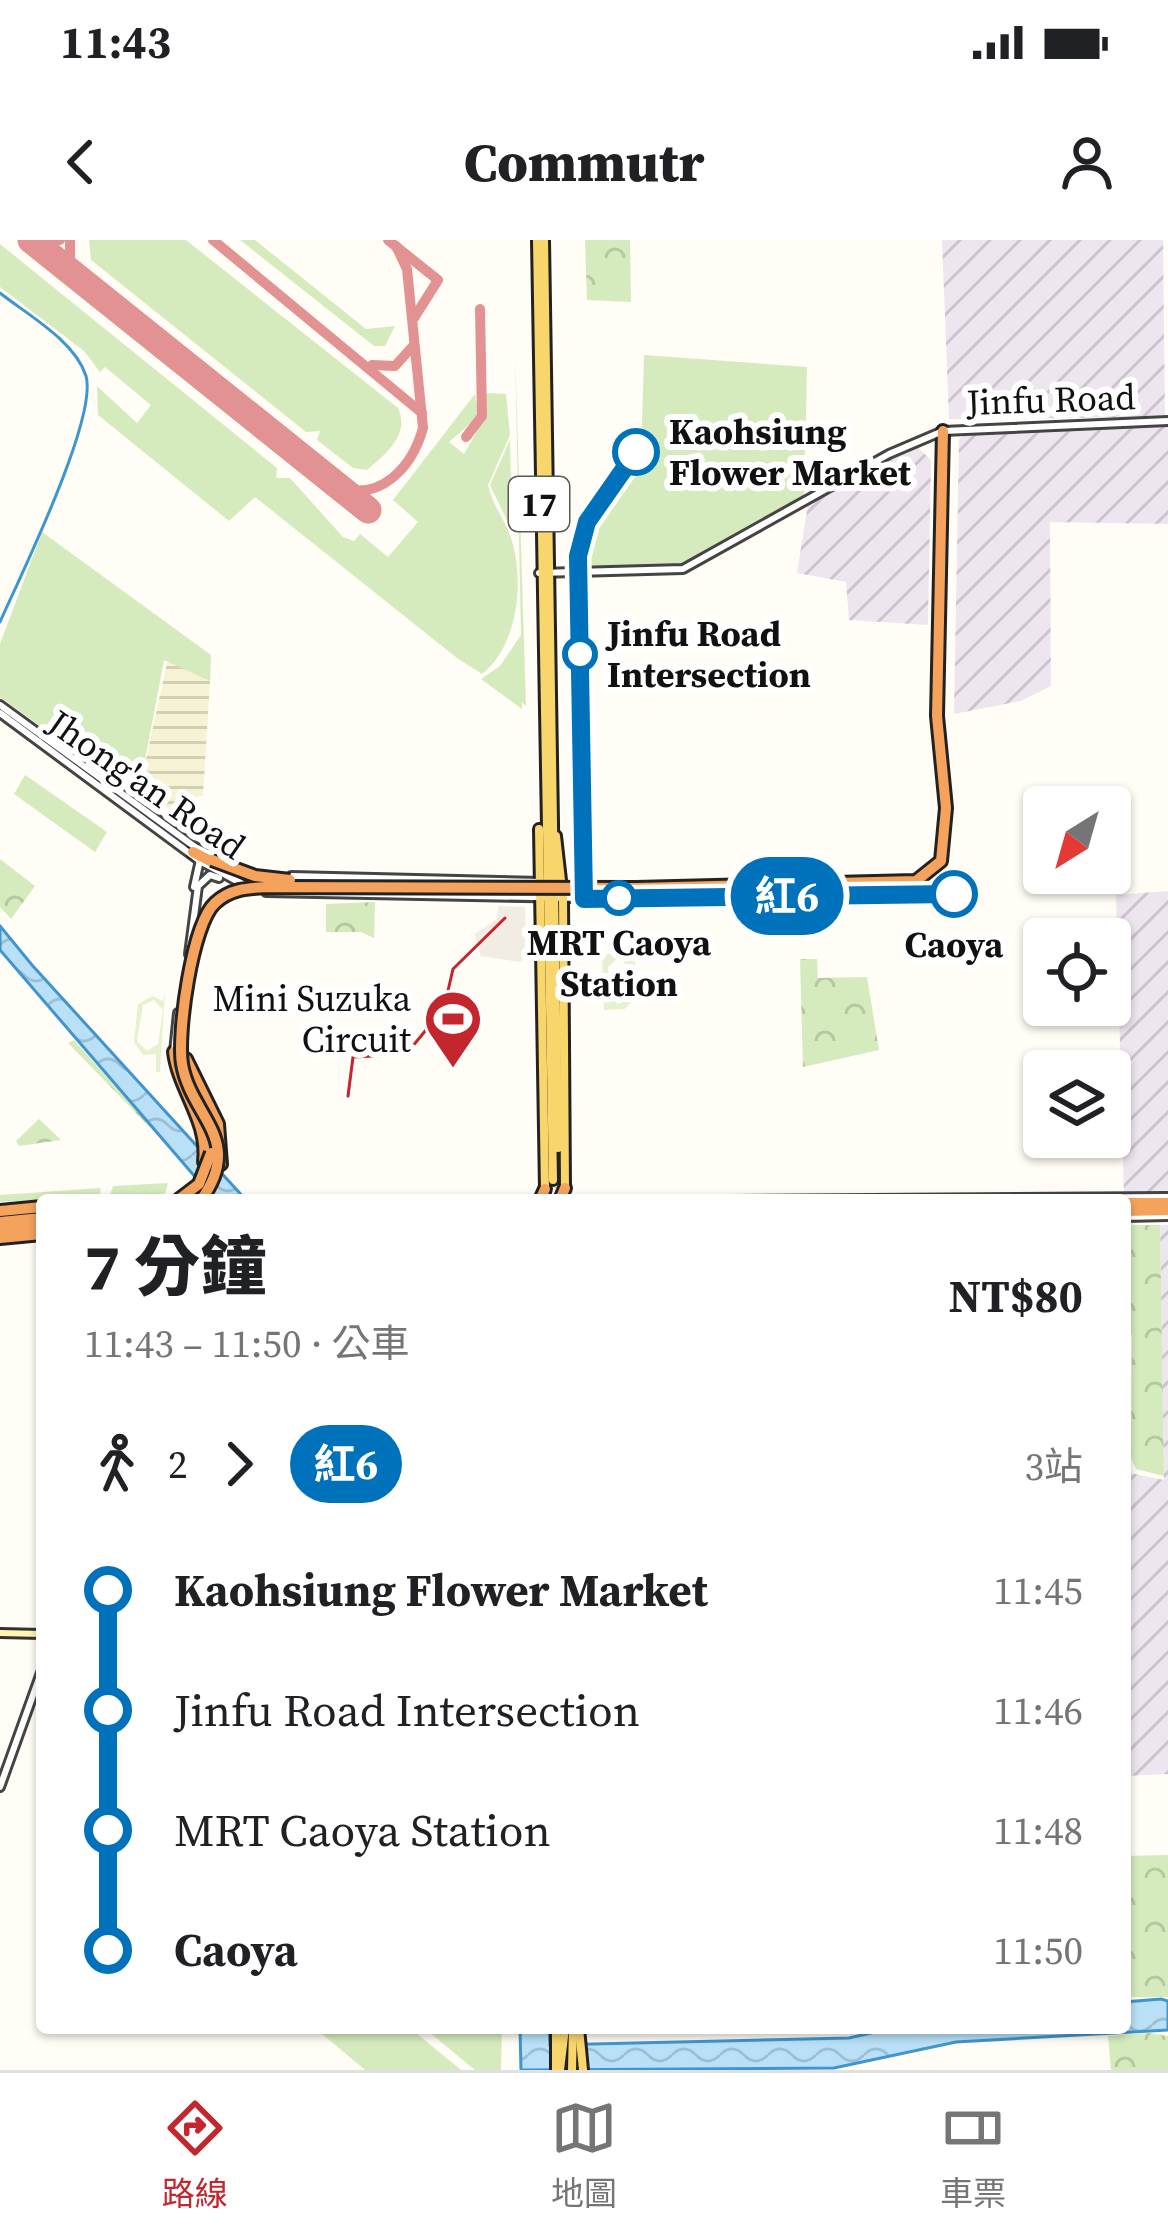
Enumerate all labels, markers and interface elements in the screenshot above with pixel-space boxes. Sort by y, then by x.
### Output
text: 11:43 [60,11,171,73]
text: Commutr [464,125,704,199]
icon: back [48,129,114,195]
icon: person [1054,129,1120,195]
street label: Jinfu Road [965,372,1136,427]
place label: Kaohsiung Flower Market [669,407,912,497]
marker: Kaohsiung Flower Market [614,430,658,474]
road number: 17 [509,477,569,531]
place label: Jinfu Road Intersection [605,609,811,699]
marker: Jinfu Road Intersection [564,638,596,670]
street label: Jhong'an Road [37,698,255,871]
north arrow [1023,786,1131,894]
map controls [1023,786,1131,1158]
line badge: 紅6 [733,857,841,935]
text: 紅6 [755,867,819,925]
marker: Caoya [932,872,976,916]
marker: MRT Caoya Station [603,882,635,914]
place label: MRT Caoya Station [527,918,712,1008]
button: locate [1023,918,1131,1026]
place label: Caoya [905,920,1004,969]
place label: Mini Suzuka Circuit [212,974,412,1064]
sports icon: Mini Suzuka Circuit [422,988,484,1070]
button: layers [1023,1050,1131,1158]
text: 7 分鐘 [84,1222,266,1312]
text: NT$80 [949,1265,1083,1327]
text: 11:43 – 11:50 · 公車 [84,1317,409,1370]
icon: walk [84,1431,150,1497]
icon: forward [206,1431,272,1497]
text: 紅6 [314,1435,378,1493]
text: 2 [168,1438,188,1491]
text: 3站 [1024,1440,1083,1493]
text: Kaohsiung Flower Market [174,1559,708,1621]
text: 11:45 [993,1564,1083,1617]
text: Jinfu Road Intersection [174,1679,640,1741]
text: 11:46 [993,1684,1083,1737]
text: MRT Caoya Station [174,1799,551,1861]
text: 11:48 [993,1804,1083,1857]
text: Caoya [174,1919,298,1981]
text: 11:50 [993,1924,1083,1977]
tab: 路線 [162,2095,228,2216]
tab: 地圖 [551,2095,617,2216]
tab: 車票 [940,2095,1006,2216]

